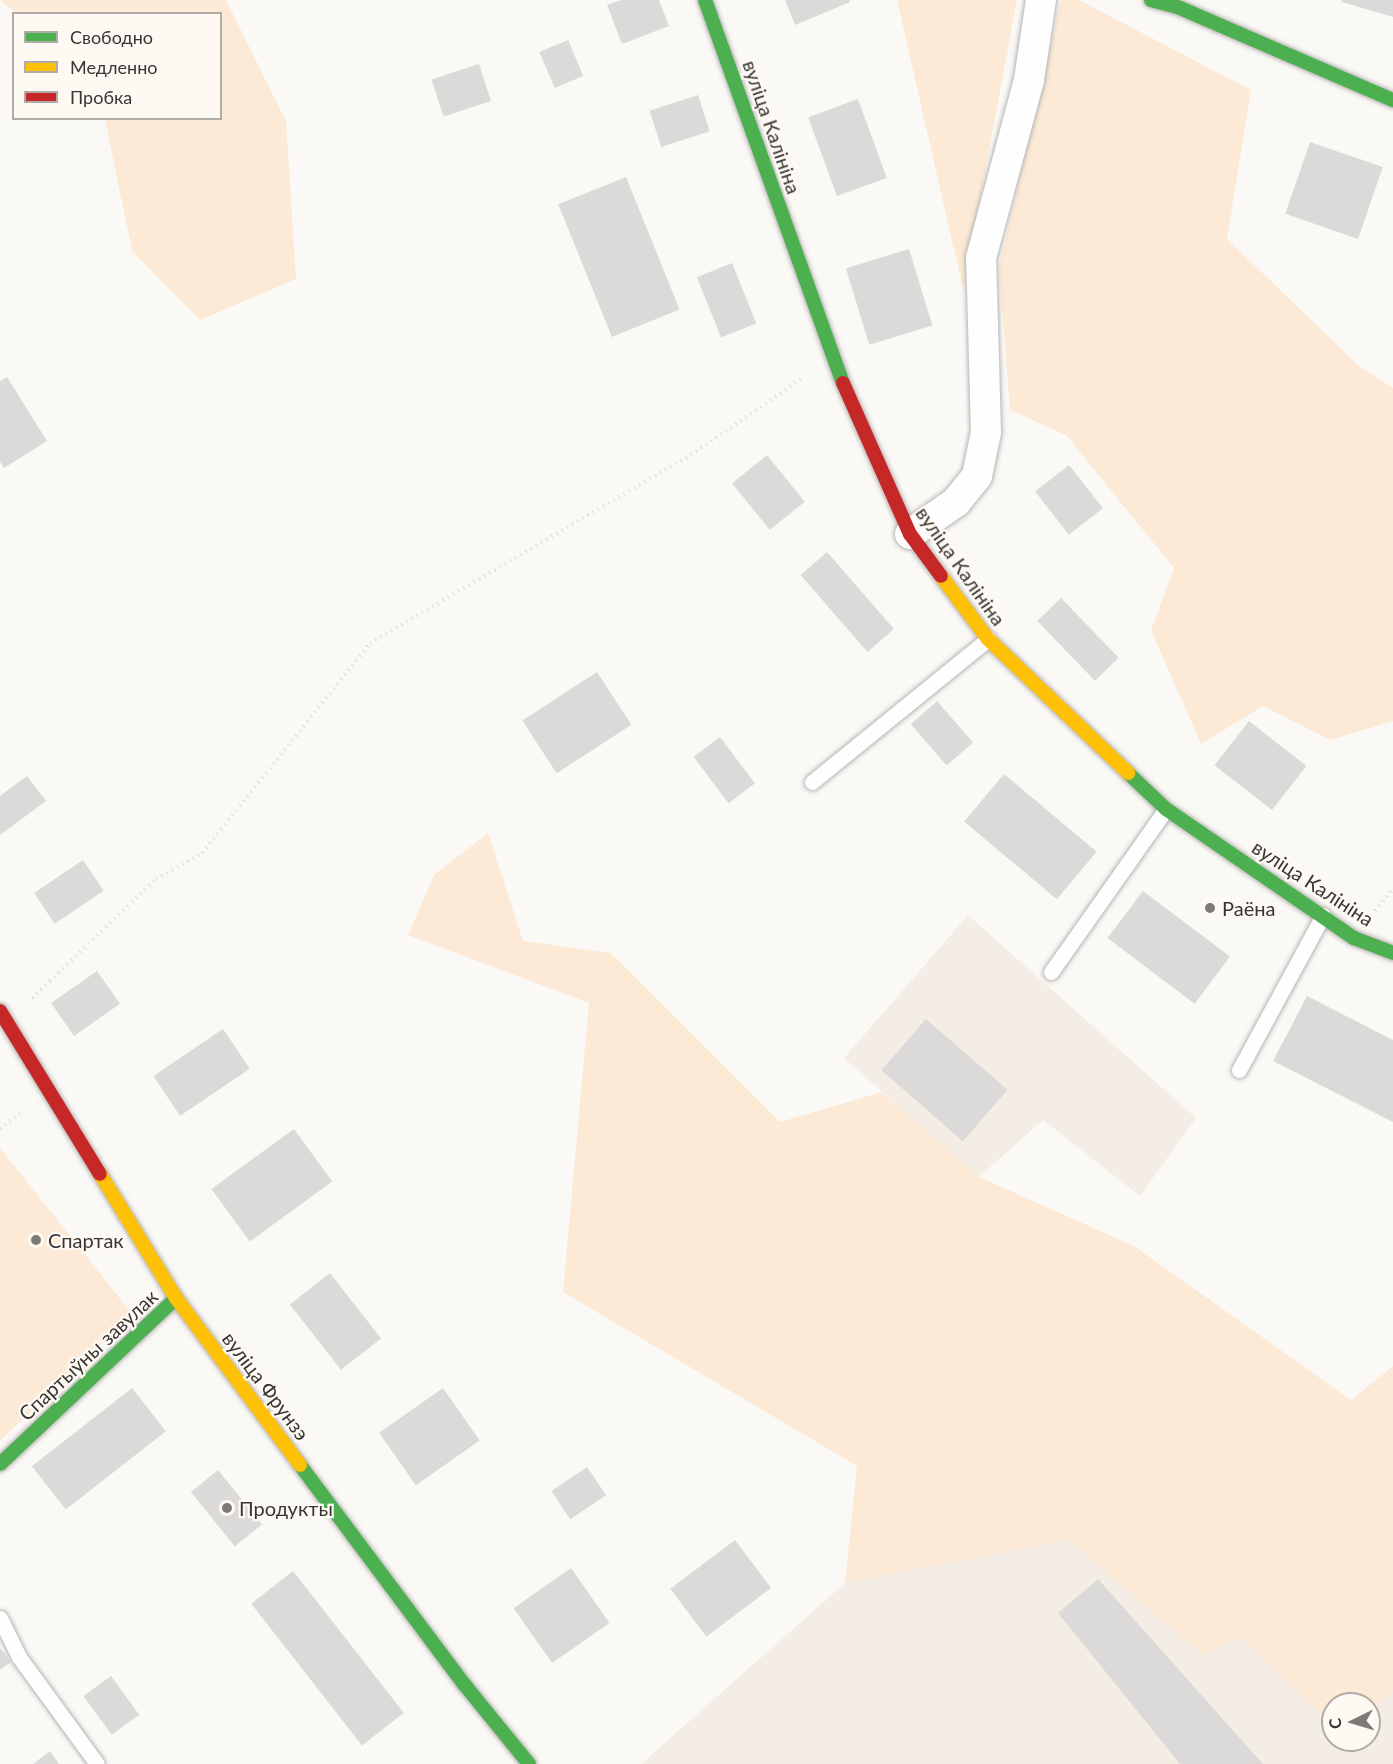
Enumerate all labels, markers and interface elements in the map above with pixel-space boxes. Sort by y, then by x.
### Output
legend [12,12,222,120]
text: Свободно [70,26,153,48]
text: Медленно [70,56,158,78]
street label: вуліца Калініна [738,57,806,197]
text: Пробка [70,86,132,108]
street label: вуліца Калініна [911,502,1011,630]
street label: вуліца Калініна [1248,835,1378,931]
place label: Раёна [1222,896,1275,920]
marker: Раёна [1203,901,1217,915]
place label: Спартак [48,1228,124,1252]
marker: Спартак [29,1233,43,1247]
street label: Спартыўны завулак [14,1284,162,1426]
street label: вуліца Фрунзэ [218,1327,314,1445]
place label: Продукты [239,1496,333,1520]
marker: Продукты [220,1501,234,1515]
north arrow [1321,1692,1381,1752]
text: С [1325,1717,1344,1730]

